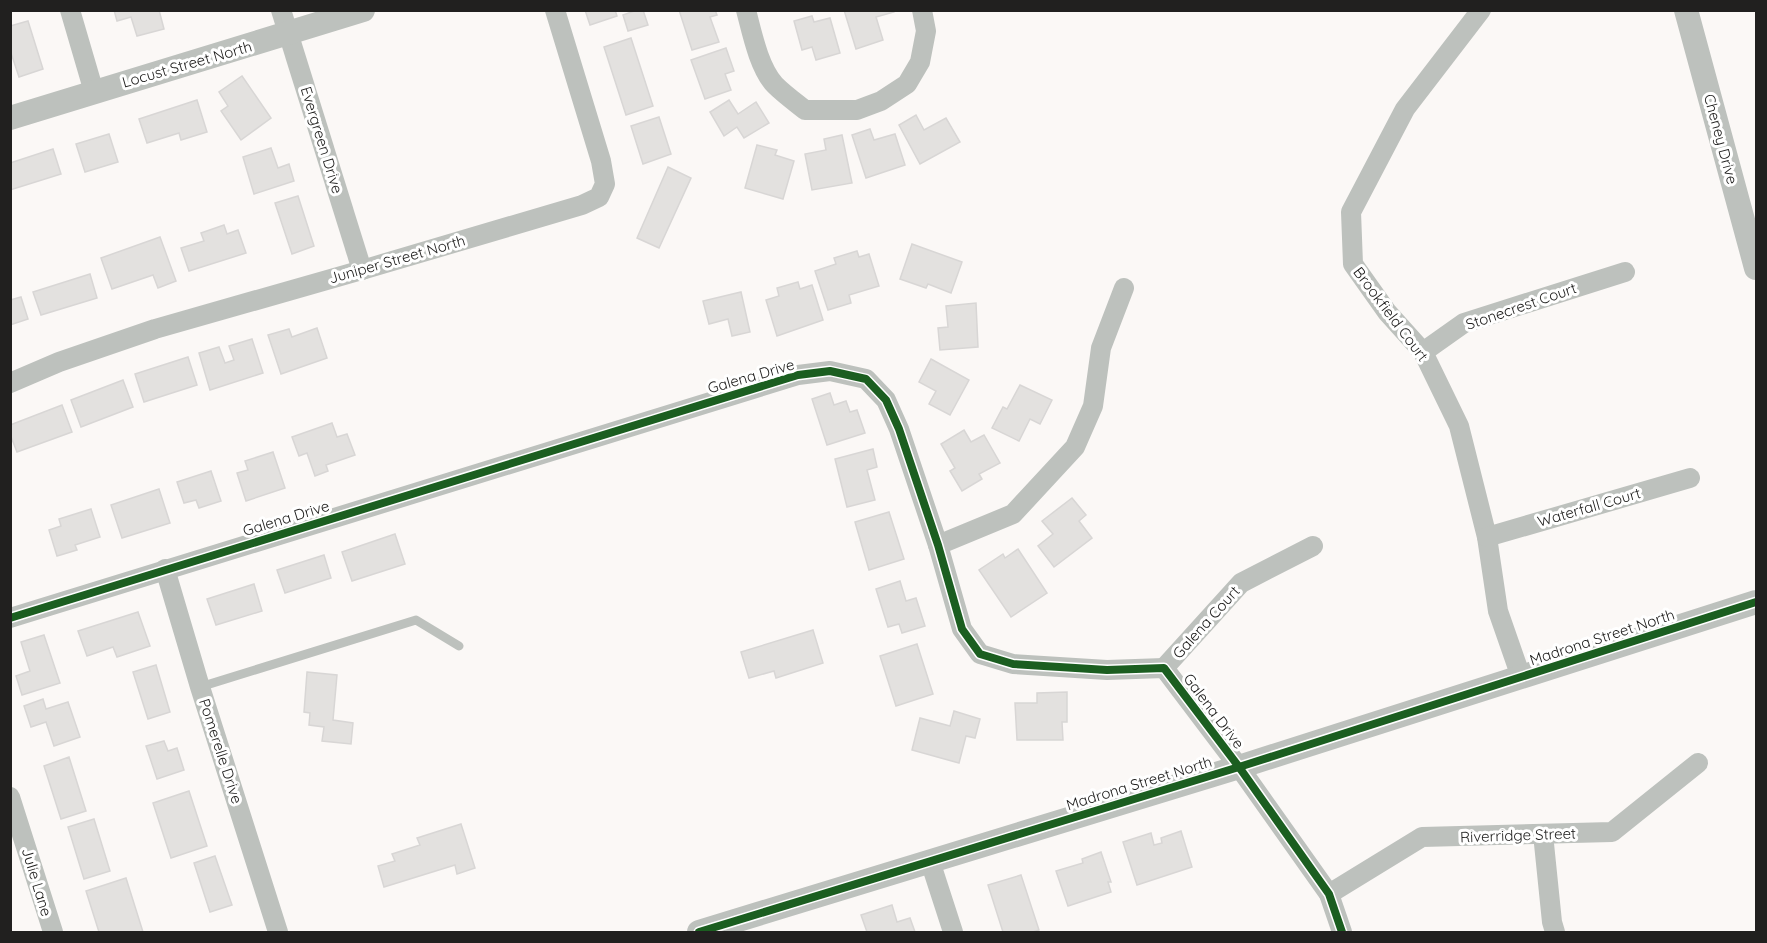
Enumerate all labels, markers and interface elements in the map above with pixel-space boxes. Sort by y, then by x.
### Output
street label: Locust Street North [120,36,254,92]
street label: Evergreen Drive [297,84,347,196]
street label: Cheney Drive [1700,92,1742,186]
street label: Juniper Street North [327,230,467,288]
street label: Brookfield Court [1349,263,1433,365]
street label: Stonecrest Court [1463,278,1579,334]
street label: Galena Drive [705,355,797,397]
street label: Waterfall Court [1535,483,1643,531]
street label: Galena Drive [240,496,332,540]
street label: Galena Court [1168,582,1244,662]
street label: Madrona Street North [1527,605,1677,669]
street label: Galena Drive [1179,670,1249,752]
street label: Pomerelle Drive [195,696,247,806]
street label: Madrona Street North [1064,752,1214,814]
street label: Riverridge Street [1460,823,1576,847]
street label: Julie Lane [18,845,56,919]

